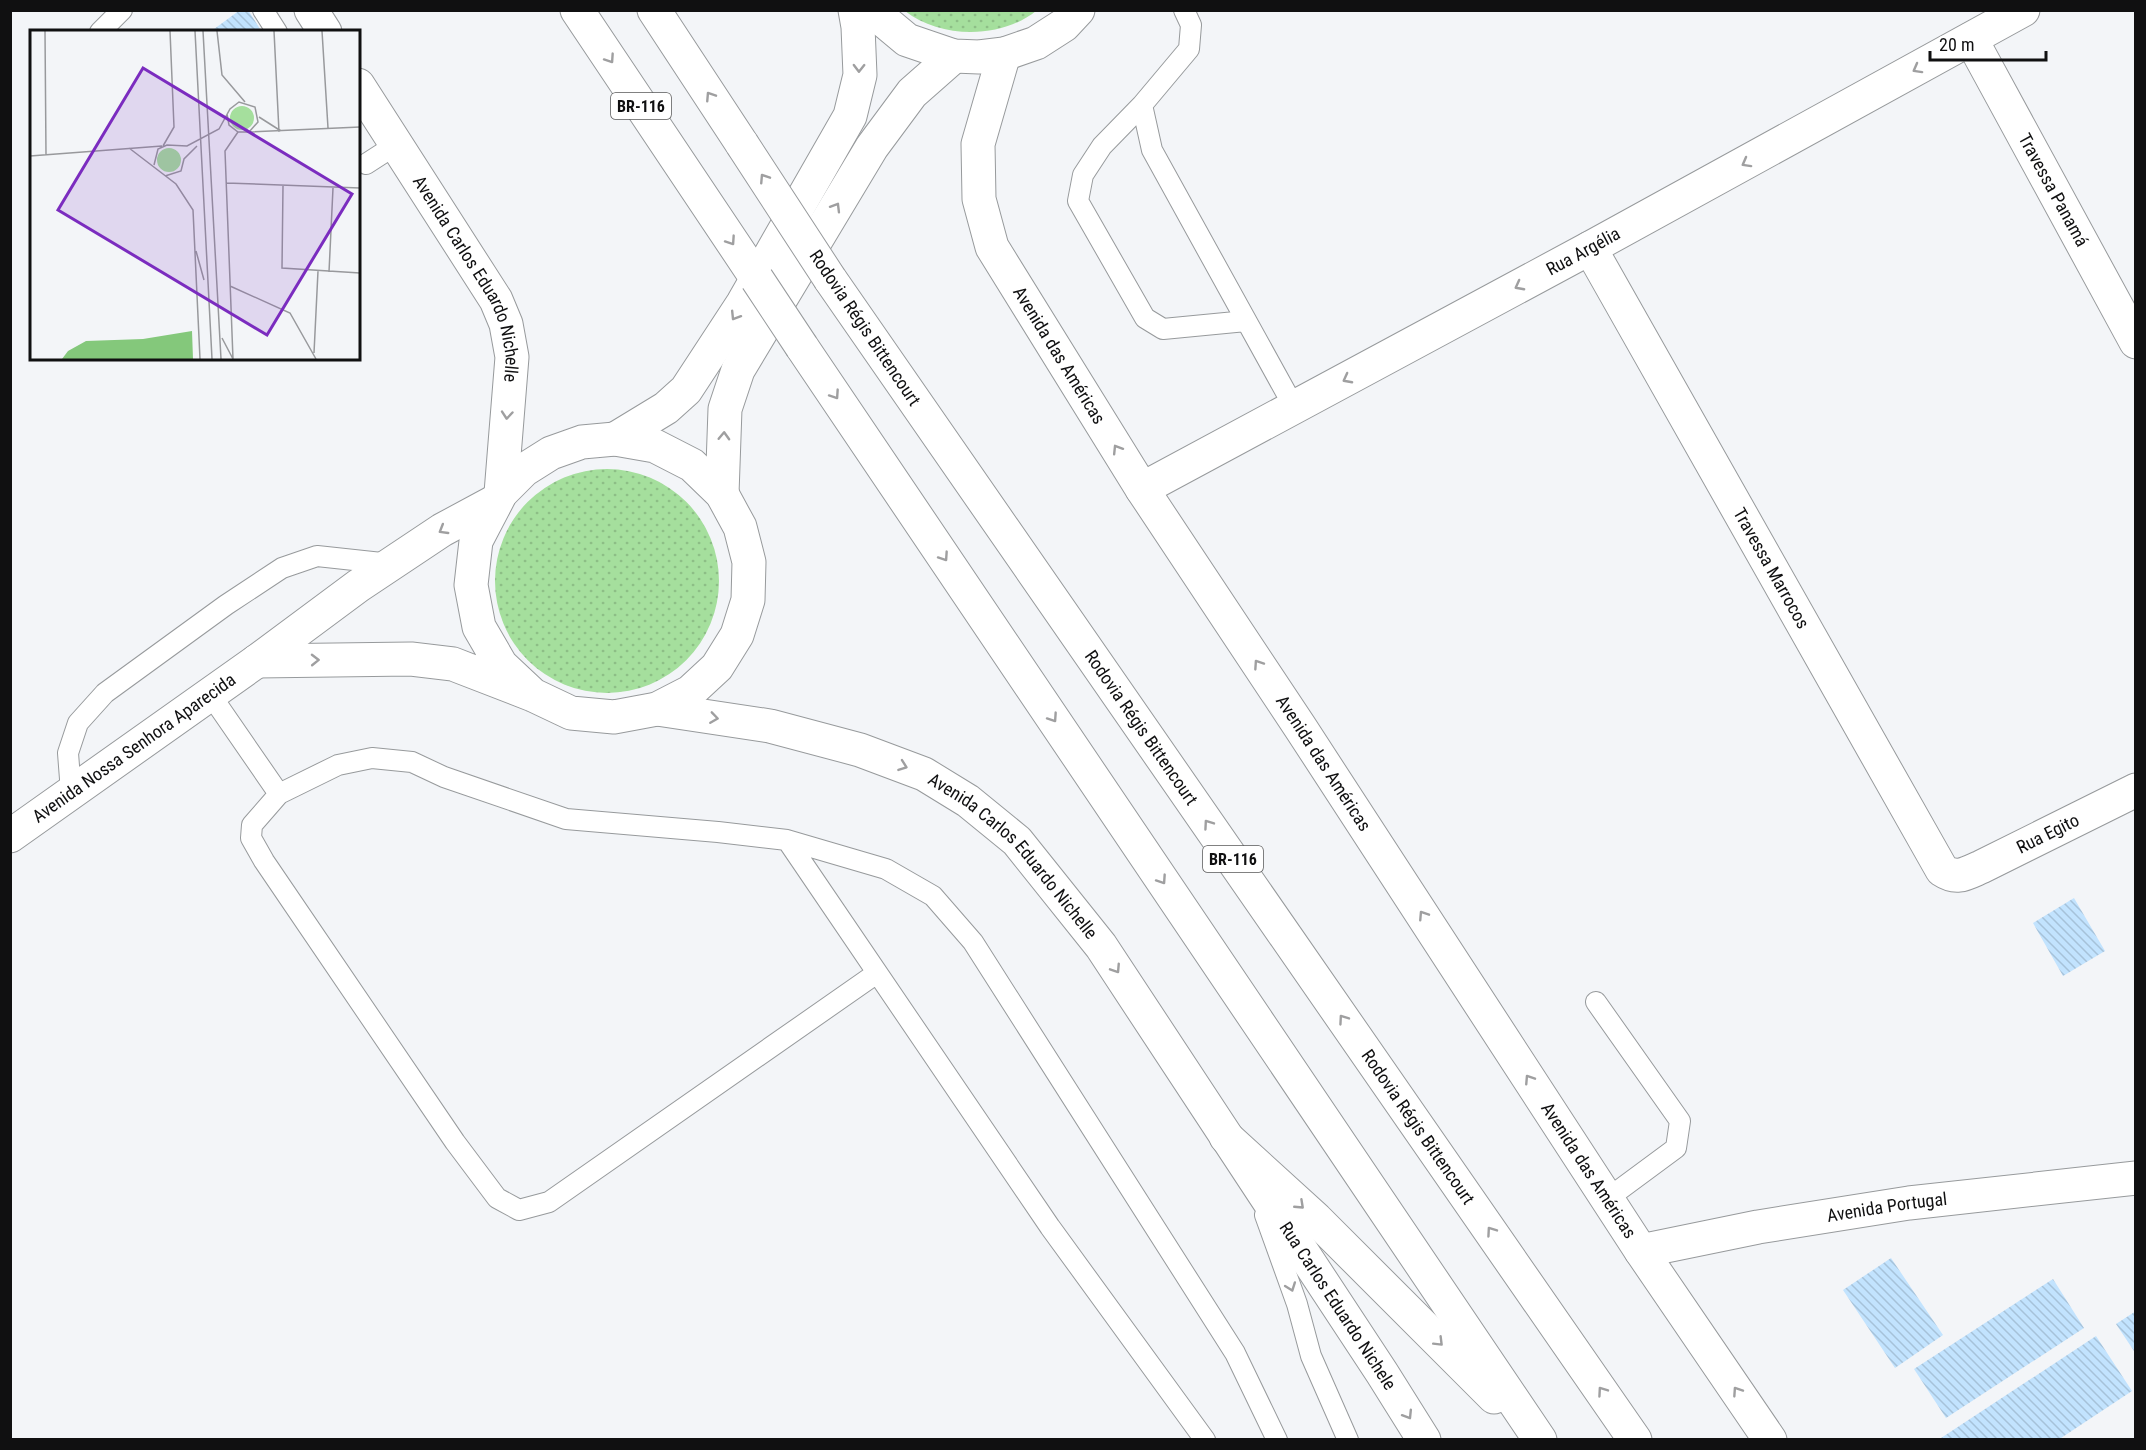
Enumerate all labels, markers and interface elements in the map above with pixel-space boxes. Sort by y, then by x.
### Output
scale bar [1930,24,2046,62]
inset map [30,30,360,360]
text: 20 m [1939,34,1974,55]
one-way arrow [603,52,614,63]
one-way arrow [1912,62,1923,73]
one-way arrow [853,64,865,73]
one-way arrow [706,91,717,102]
road number: BR-116 [611,93,671,119]
street label: Travessa Panamá [2014,130,2093,250]
one-way arrow [1741,156,1752,167]
street label: Avenida Carlos Eduardo Nichelle [409,171,523,383]
one-way arrow [760,174,771,185]
one-way arrow [828,203,840,213]
street label: Rua Argélia [1542,223,1624,280]
one-way arrow [724,234,735,245]
street label: Rodovia Régis Bittencourt [805,246,925,410]
one-way arrow [1515,279,1525,290]
street label: Avenida das Américas [1009,283,1110,428]
one-way arrow [731,309,742,320]
one-way arrow [1343,372,1354,383]
one-way arrow [828,388,839,399]
one-way arrow [501,411,514,420]
one-way arrow [718,431,731,440]
one-way arrow [1113,444,1124,455]
street label: Travessa Marrocos [1729,504,1814,632]
one-way arrow [439,523,449,534]
one-way arrow [937,550,948,561]
street label: Rodovia Régis Bittencourt [1081,646,1202,809]
one-way arrow [311,654,320,666]
one-way arrow [1255,660,1266,671]
street label: Avenida Nossa Senhora Aparecida [28,669,239,827]
street label: Avenida das Américas [1272,691,1376,835]
one-way arrow [710,711,719,723]
one-way arrow [1046,712,1057,723]
one-way arrow [897,758,908,771]
street label: Avenida Carlos Eduardo Nichelle [925,768,1102,943]
street label: Rua Egito [2013,809,2082,858]
one-way arrow [1204,820,1215,831]
road number: BR-116 [1203,846,1263,872]
one-way arrow [1155,873,1166,884]
one-way arrow [1419,911,1430,922]
one-way arrow [1109,963,1120,974]
one-way arrow [1339,1015,1350,1026]
street label: Rodovia Régis Bittencourt [1358,1045,1479,1208]
one-way arrow [1525,1075,1536,1086]
street label: Avenida das Américas [1537,1098,1641,1242]
street label: Avenida Portugal [1825,1188,1948,1226]
one-way arrow [1294,1198,1304,1209]
street label: Rua Carlos Eduardo Nichele [1275,1218,1401,1394]
one-way arrow [1487,1227,1498,1238]
one-way arrow [1284,1281,1296,1292]
one-way arrow [1431,1335,1442,1346]
one-way arrow [1598,1387,1609,1398]
one-way arrow [1733,1387,1744,1398]
one-way arrow [1401,1409,1413,1419]

